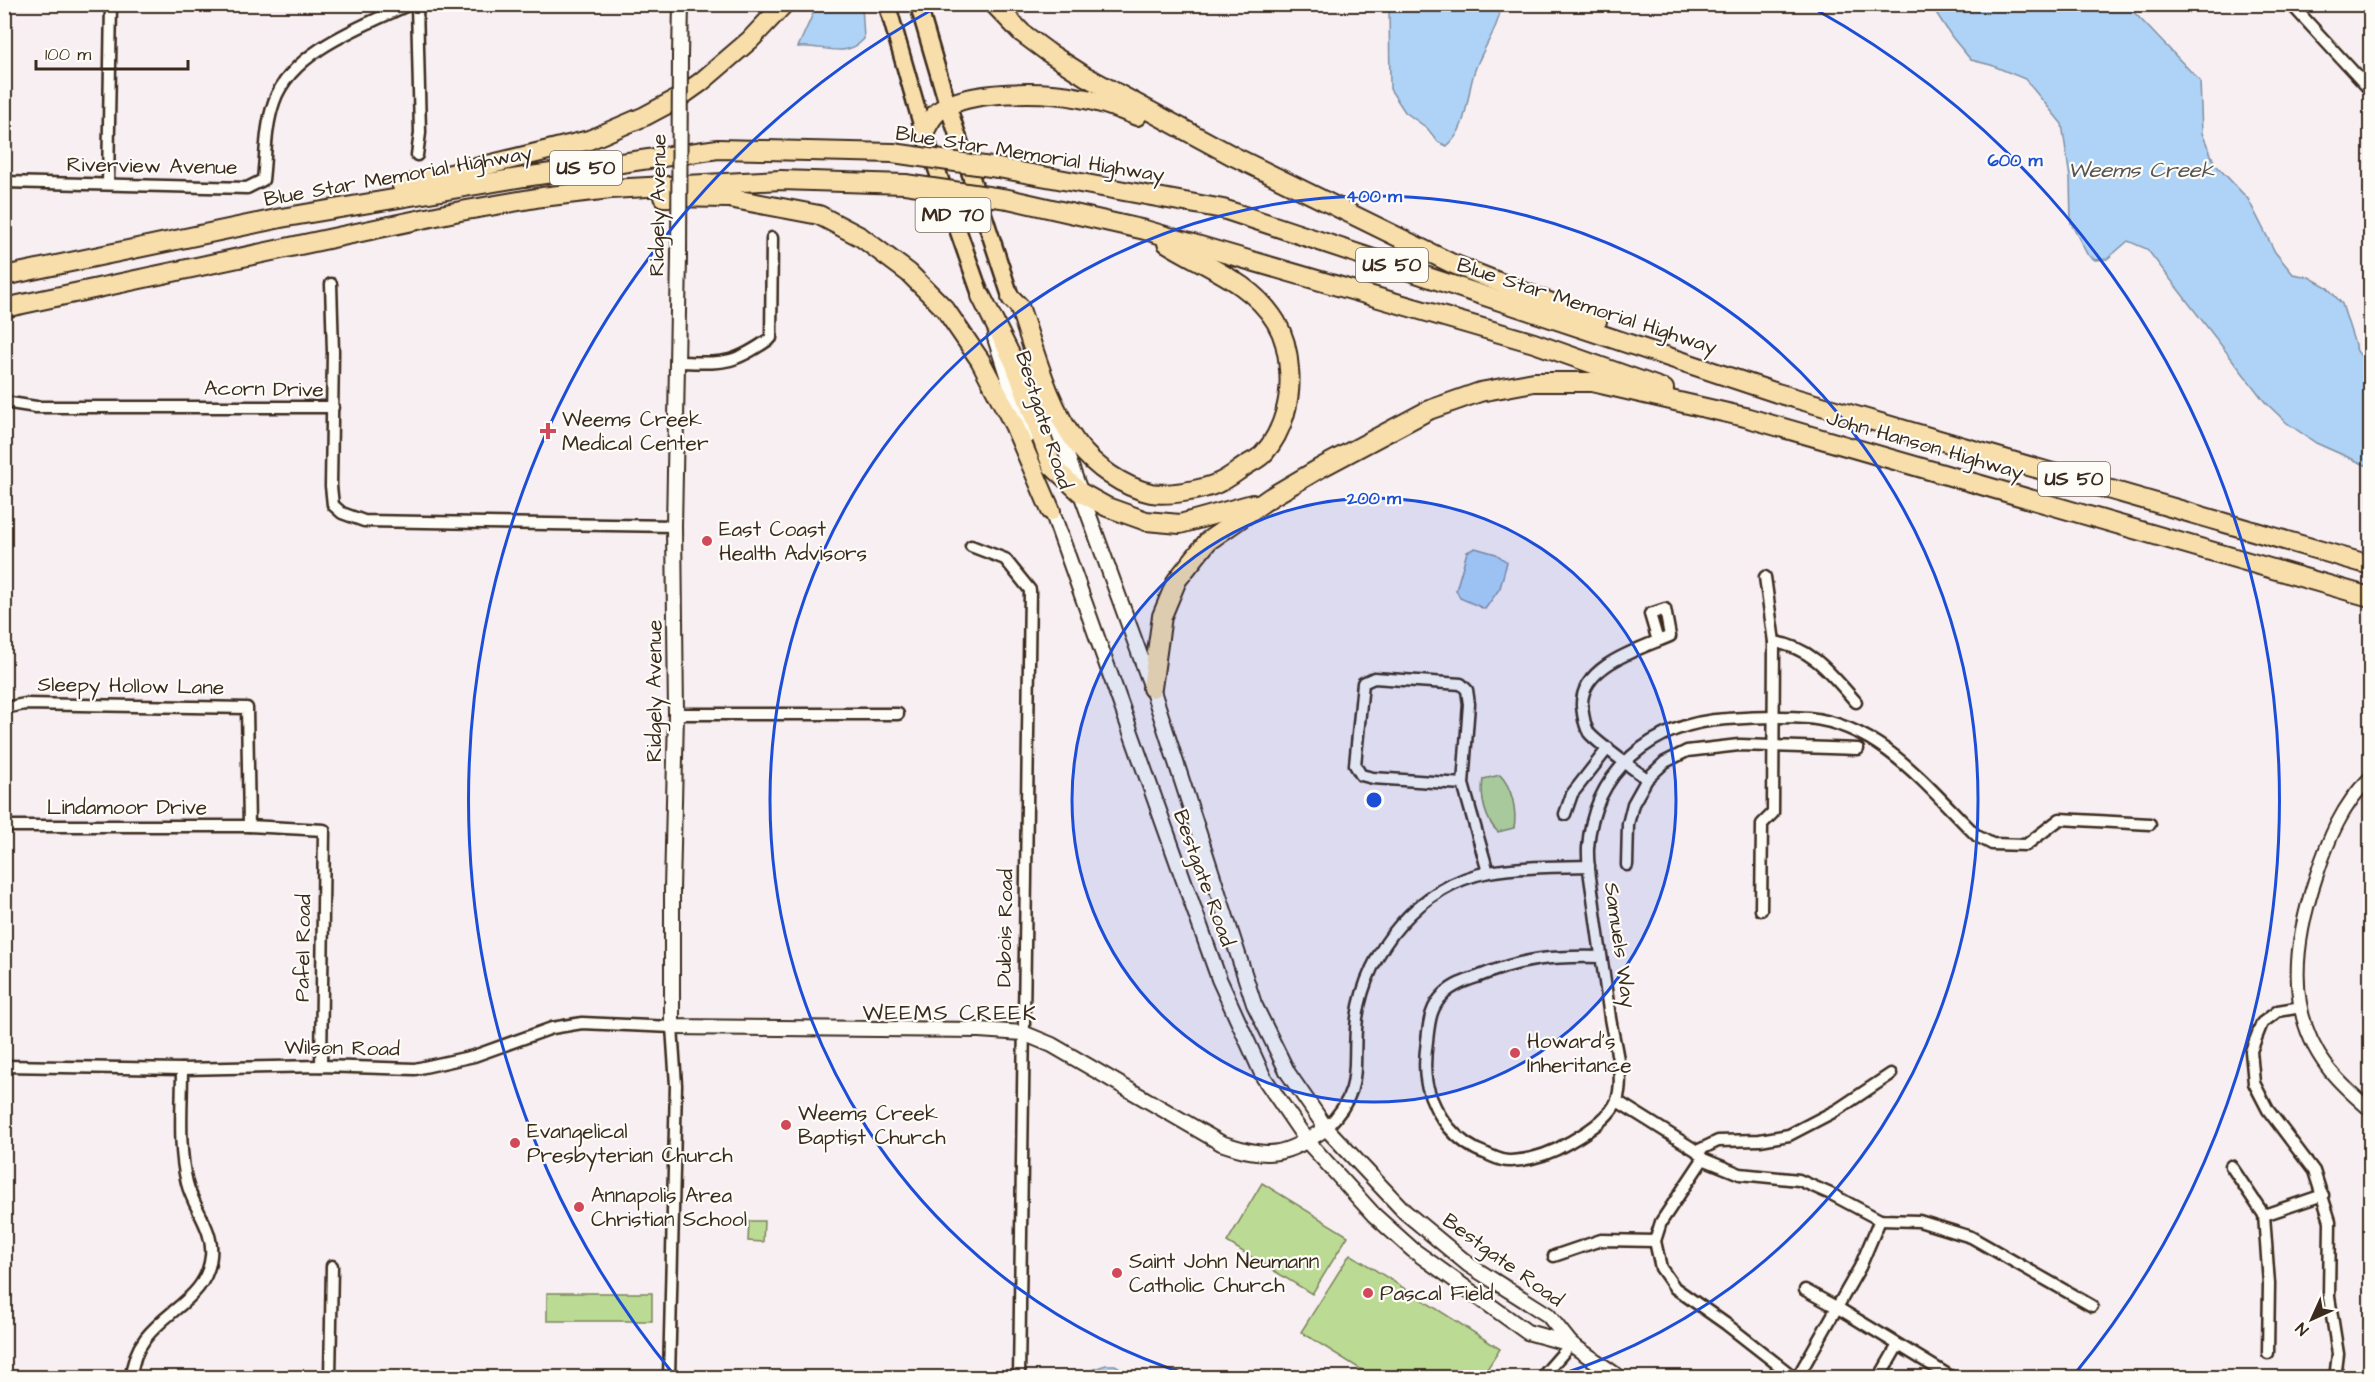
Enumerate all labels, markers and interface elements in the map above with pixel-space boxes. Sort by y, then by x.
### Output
scale bar [36,33,188,71]
text: 100 m [45,42,91,67]
street label: Blue Star Memorial Highway [893,118,1167,192]
street label: Ridgely Avenue [642,133,676,277]
street label: Blue Star Memorial Highway [262,138,535,216]
text: 600 m [1987,148,2044,173]
street label: Riverview Avenue [66,150,238,182]
road number: US 50 [550,151,622,185]
water label: Weems Creek [2068,155,2215,186]
text: 400 m [1346,184,1403,209]
road number: MD 70 [916,198,990,232]
road number: US 50 [1356,248,1428,282]
street label: Blue Star Memorial Highway [1453,250,1721,364]
street label: Bestgate Road [1006,347,1080,493]
street label: Acorn Drive [204,373,324,405]
street label: John Hanson Highway [1823,403,2027,489]
place label: Weems Creek Medical Center [562,405,709,458]
marker: Weems Creek Medical Center [539,422,557,440]
road number: US 50 [2038,462,2110,496]
text: 200 m [1346,486,1402,511]
place label: East Coast Health Advisors [719,515,867,568]
marker: East Coast Health Advisors [700,534,714,548]
street label: Ridgely Avenue [640,620,671,762]
street label: Sleepy Hollow Lane [37,670,225,704]
centre of rings [1364,790,1384,810]
street label: Lindamoor Drive [47,793,207,822]
street label: Bestgate Road [1164,806,1242,951]
street label: Dubois Road [989,868,1021,987]
street label: Samuels Way [1595,880,1643,1011]
street label: Pafel Road [288,894,318,1002]
district label: WEEMS CREEK [863,998,1038,1029]
place label: Howard's Inheritance [1527,1027,1632,1080]
street label: Wilson Road [284,1032,400,1064]
marker: Howard's Inheritance [1508,1046,1522,1060]
place label: Weems Creek Baptist Church [798,1099,946,1153]
place label: Evangelical Presbyterian Church [527,1117,733,1172]
marker: Weems Creek Baptist Church [779,1118,793,1132]
marker: Evangelical Presbyterian Church [508,1136,522,1150]
place label: Annapolis Area Christian School [591,1181,747,1234]
marker: Annapolis Area Christian School [572,1200,586,1214]
street label: Bestgate Road [1435,1206,1570,1316]
place label: Saint John Neumann Catholic Church [1129,1247,1319,1300]
marker: Saint John Neumann Catholic Church [1110,1266,1124,1280]
place label: Pascal Field [1380,1279,1494,1308]
marker: Pascal Field [1361,1286,1375,1300]
north arrow [2282,1289,2342,1349]
text: N [2291,1318,2313,1340]

